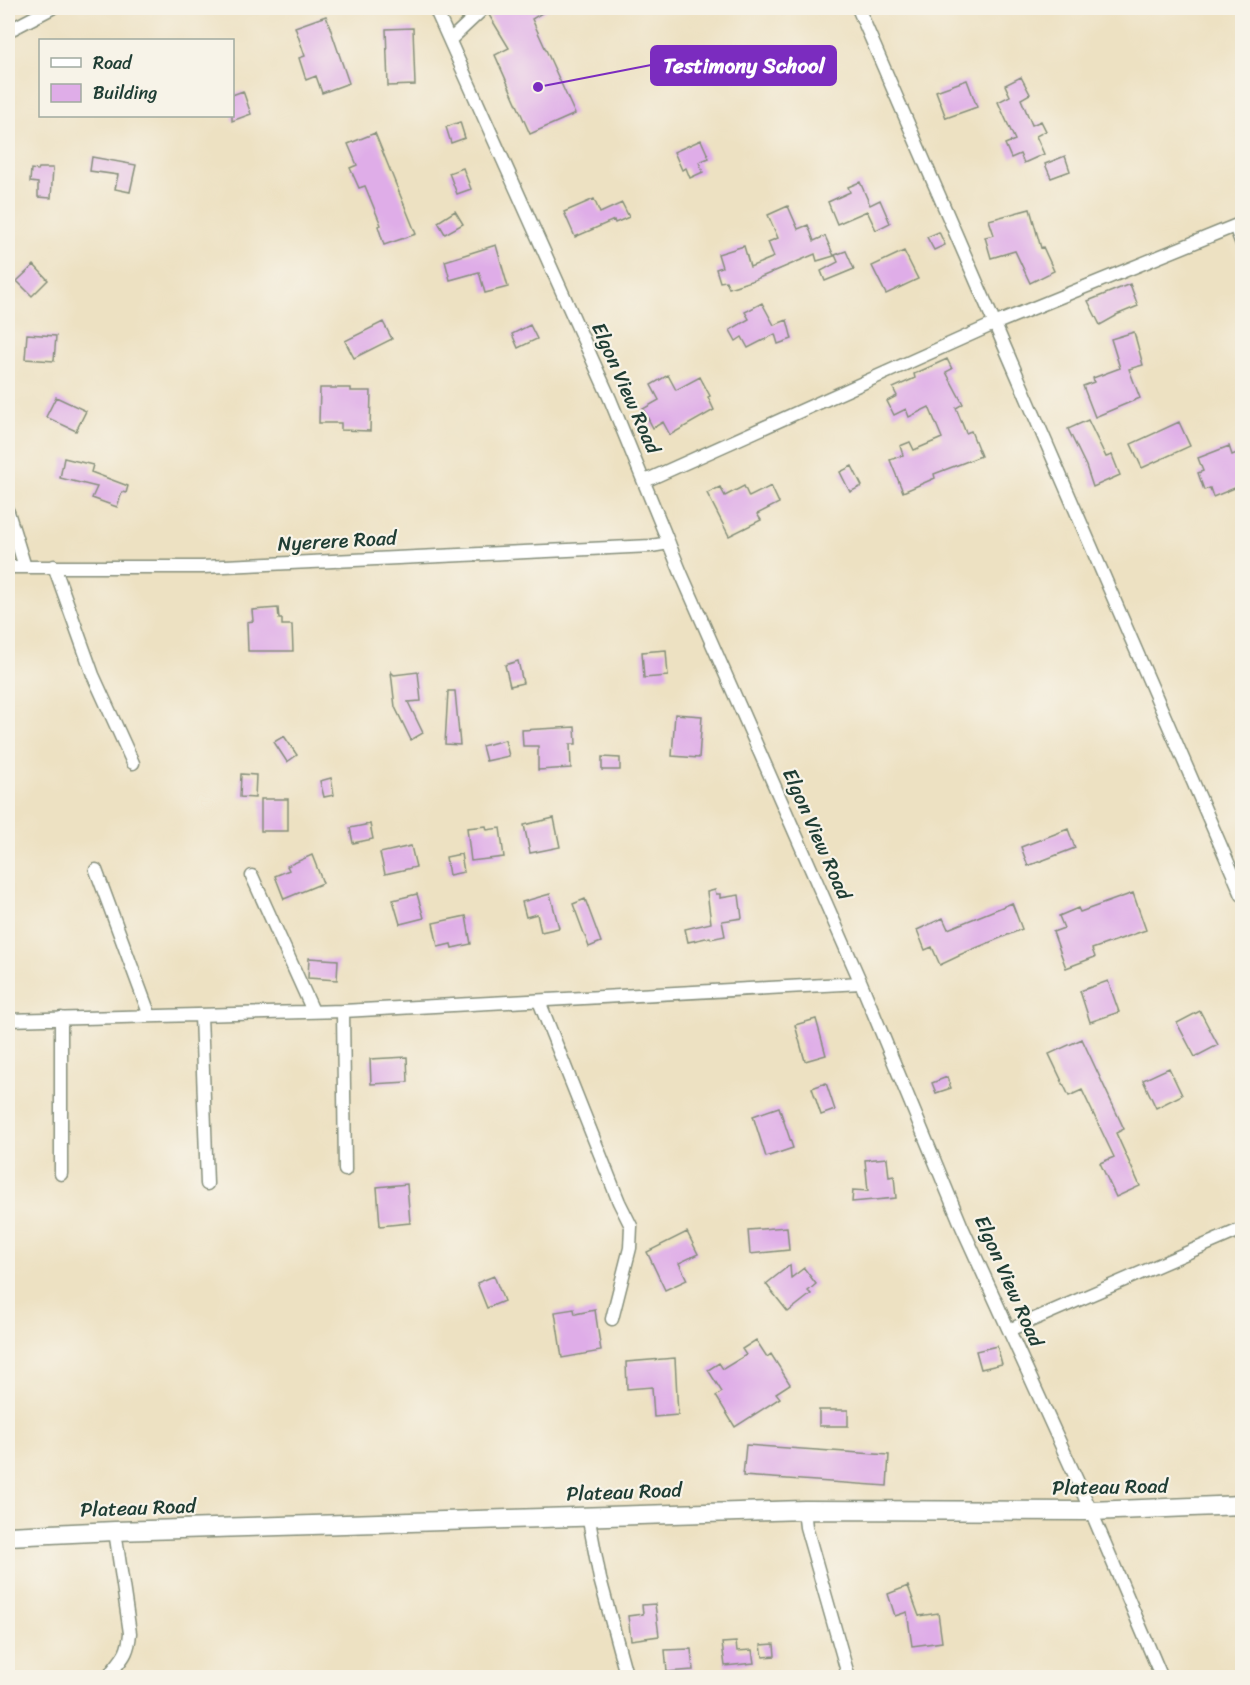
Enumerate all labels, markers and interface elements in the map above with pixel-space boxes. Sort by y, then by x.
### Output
legend [39,39,234,117]
callout: Testimony School [651,46,836,85]
text: Road [93,47,133,79]
text: Testimony School [663,47,826,85]
text: Building [93,77,157,109]
street label: Elgon View Road [581,317,671,461]
street label: Nyerere Road [277,520,399,562]
street label: Elgon View Road [772,763,862,907]
street label: Elgon View Road [964,1210,1054,1354]
street label: Plateau Road [1052,1468,1170,1506]
street label: Plateau Road [566,1472,684,1512]
street label: Plateau Road [80,1488,198,1528]

